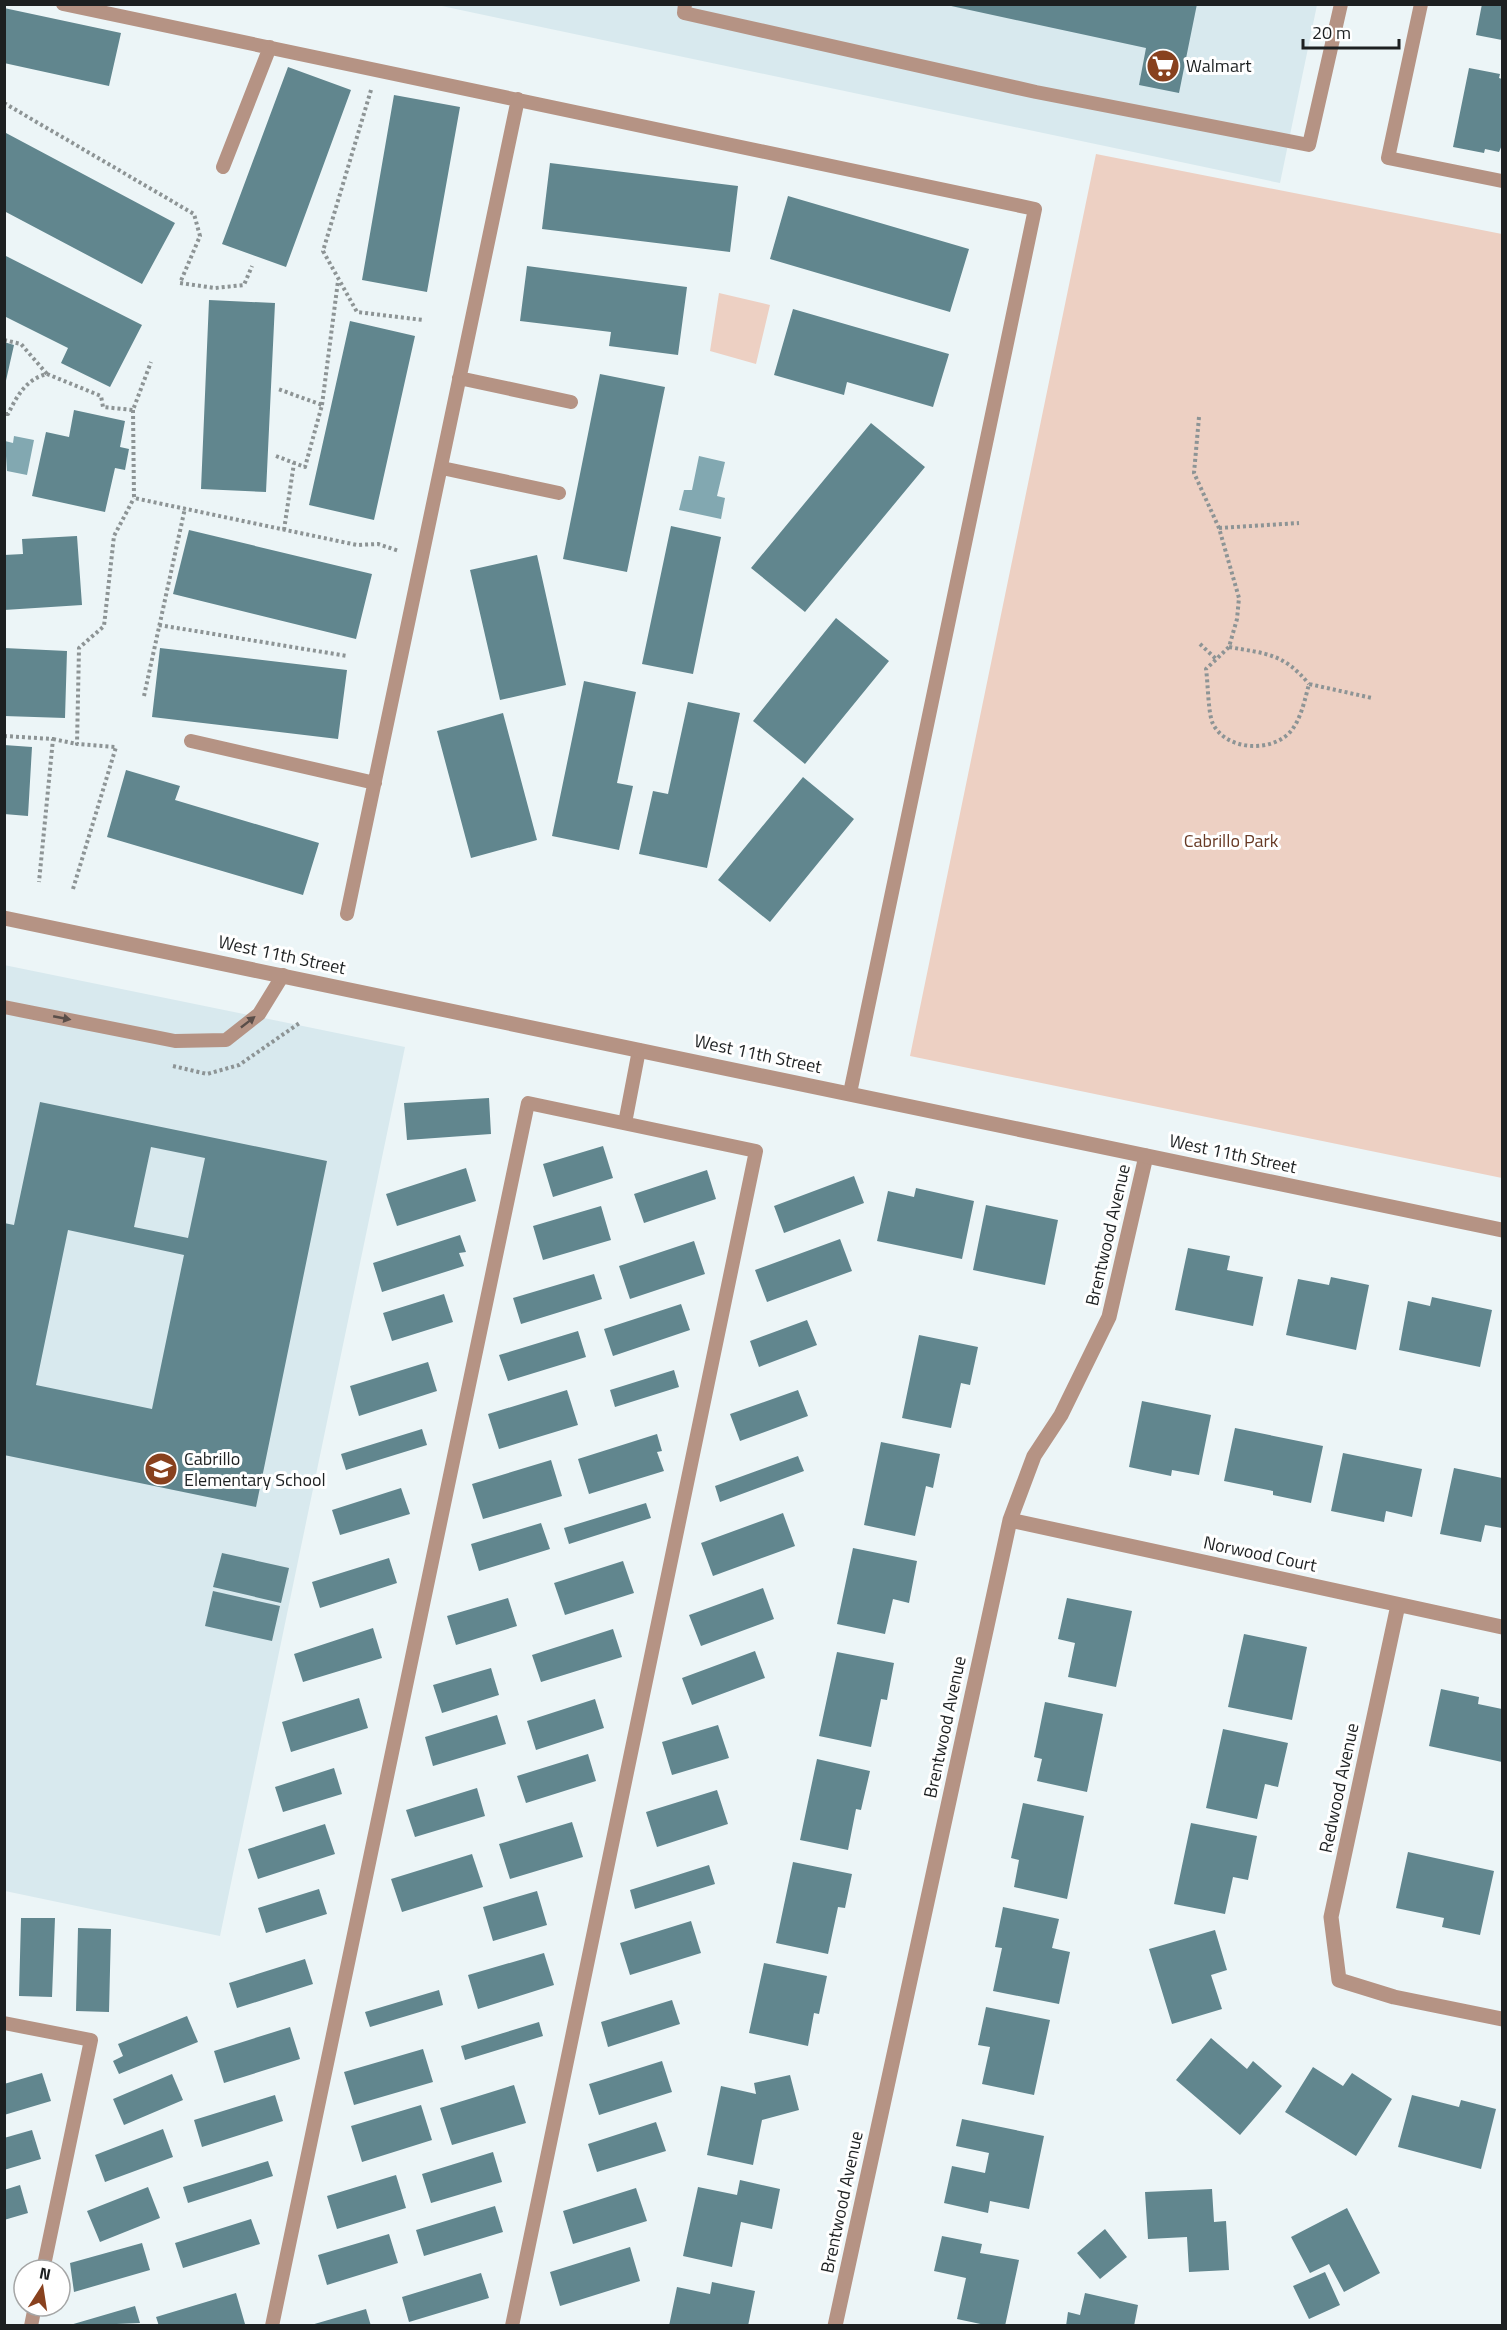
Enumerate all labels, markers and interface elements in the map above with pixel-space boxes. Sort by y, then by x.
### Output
scale bar [1303,12,1399,50]
text: 20 m [1312,19,1351,46]
supermarket icon: Walmart [1145,48,1181,84]
place label: Walmart [1186,52,1252,79]
park label: Cabrillo Park [1184,827,1279,854]
street label: West 11th Street [216,928,349,981]
one-way arrow [53,1014,72,1023]
one-way arrow [241,1017,256,1029]
street label: West 11th Street [692,1027,825,1080]
street label: West 11th Street [1167,1127,1300,1180]
street label: Brentwood Avenue [1078,1161,1137,1308]
place label: Cabrillo Elementary School [184,1445,326,1493]
school or university icon: Cabrillo Elementary School [143,1451,179,1487]
street label: Norwood Court [1201,1528,1320,1579]
street label: Brentwood Avenue [916,1653,973,1800]
street label: Redwood Avenue [1312,1721,1365,1855]
street label: Brentwood Avenue [813,2128,870,2275]
north arrow [12,2258,72,2318]
text: N [37,2260,53,2286]

